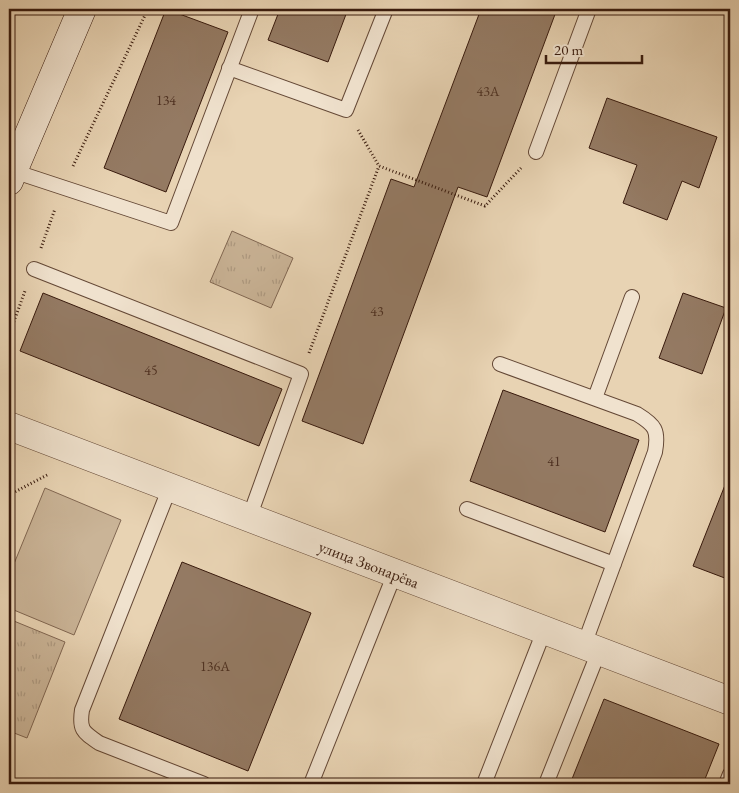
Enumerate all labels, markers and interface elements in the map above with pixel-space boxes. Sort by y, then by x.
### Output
scale bar [546,32,643,64]
text: 20 m [554,40,583,59]
house number: 43А [476,82,500,100]
house number: 134 [156,91,176,109]
house number: 43 [370,302,384,320]
house number: 45 [144,361,158,379]
house number: 41 [547,452,561,470]
street label: улица Звонарёва [316,536,423,593]
house number: 136А [200,657,230,675]

